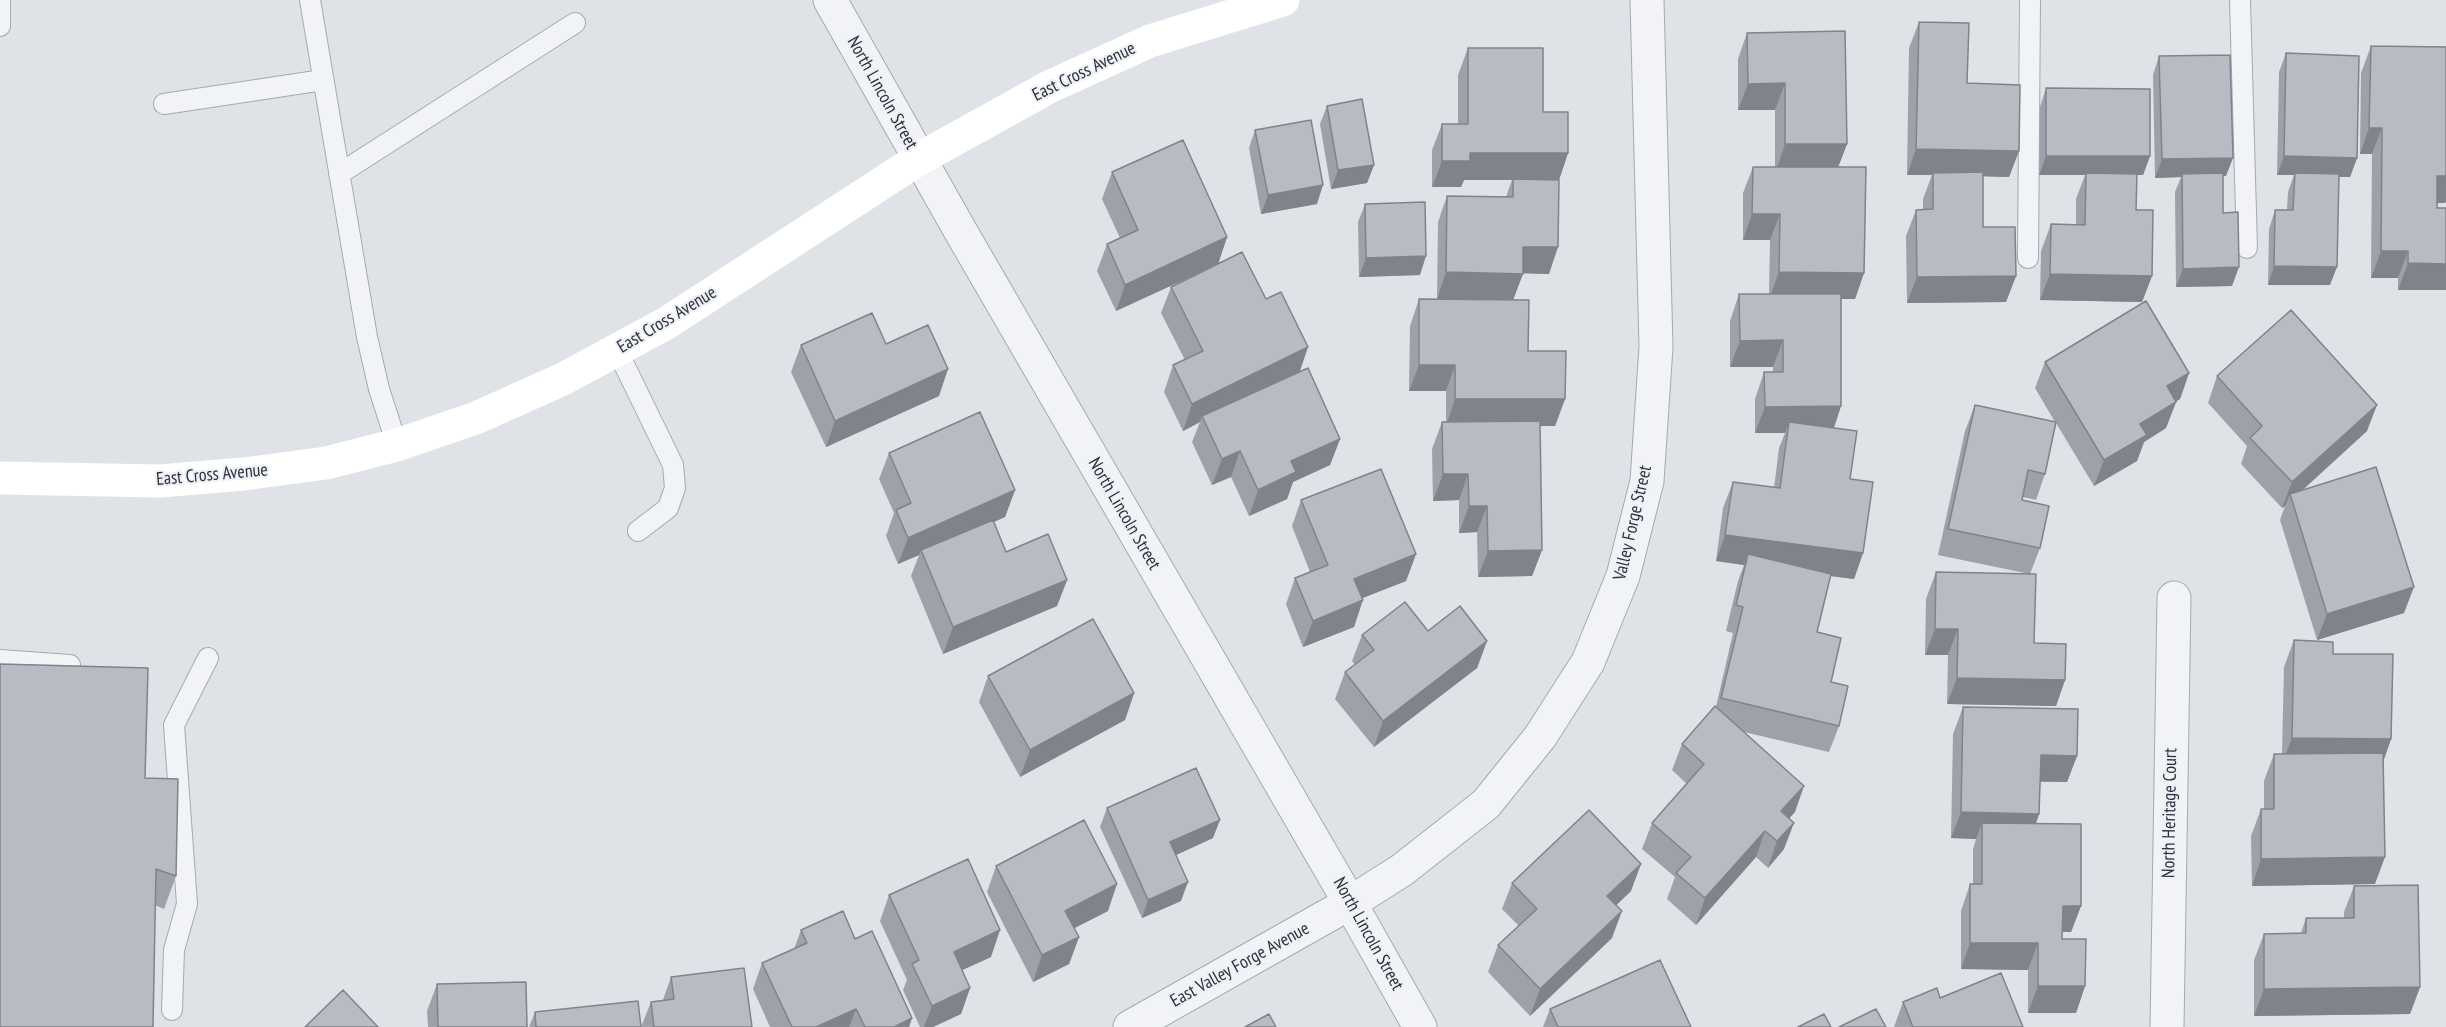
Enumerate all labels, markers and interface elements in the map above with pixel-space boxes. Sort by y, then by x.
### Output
street label: North Lincoln Street [842,33,922,153]
street label: East Cross Avenue [1029,38,1139,106]
street label: East Cross Avenue [613,282,721,358]
street label: North Lincoln Street [1083,454,1165,574]
street label: East Cross Avenue [155,459,269,491]
street label: Valley Forge Street [1609,463,1657,583]
street label: North Heritage Court [2158,748,2182,878]
street label: North Lincoln Street [1328,874,1408,994]
street label: East Valley Forge Avenue [1167,918,1313,1012]

